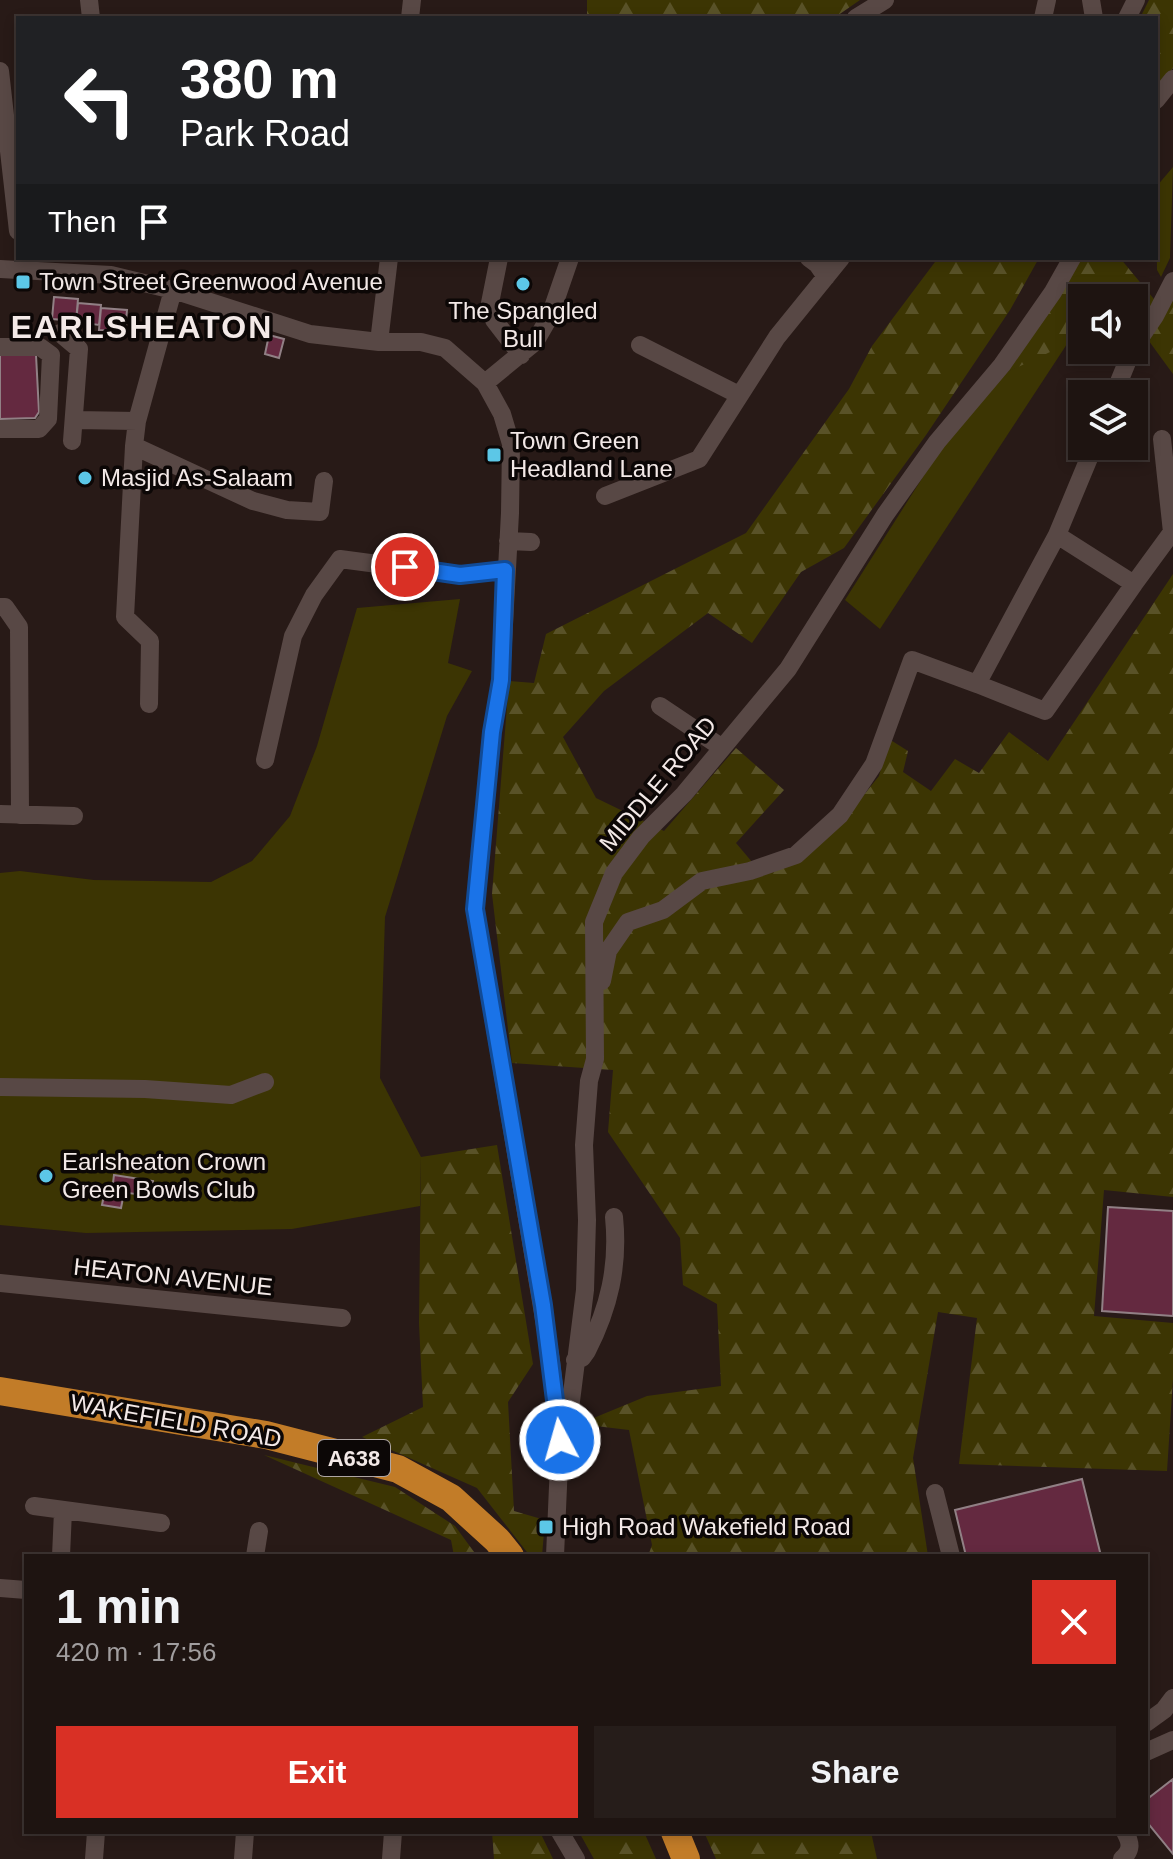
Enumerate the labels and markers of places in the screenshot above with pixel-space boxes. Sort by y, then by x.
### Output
place label: Town Street Greenwood Avenue [39,268,383,295]
marker: Town Street Greenwood Avenue [14,273,32,291]
marker: The Spangled Bull [514,275,532,293]
place label: The Spangled Bull [448,297,598,352]
place label: Town Green Headland Lane [510,427,673,482]
marker: Town Green Headland Lane [485,446,503,464]
place label: Masjid As-Salaam [101,464,293,491]
marker: Masjid As-Salaam [76,469,94,487]
pin [371,533,439,601]
place label: Earlsheaton Crown Green Bowls Club [62,1148,266,1203]
marker: Earlsheaton Crown Green Bowls Club [37,1167,55,1185]
place label: High Road Wakefield Road [562,1513,851,1540]
marker: High Road Wakefield Road [537,1518,555,1536]

